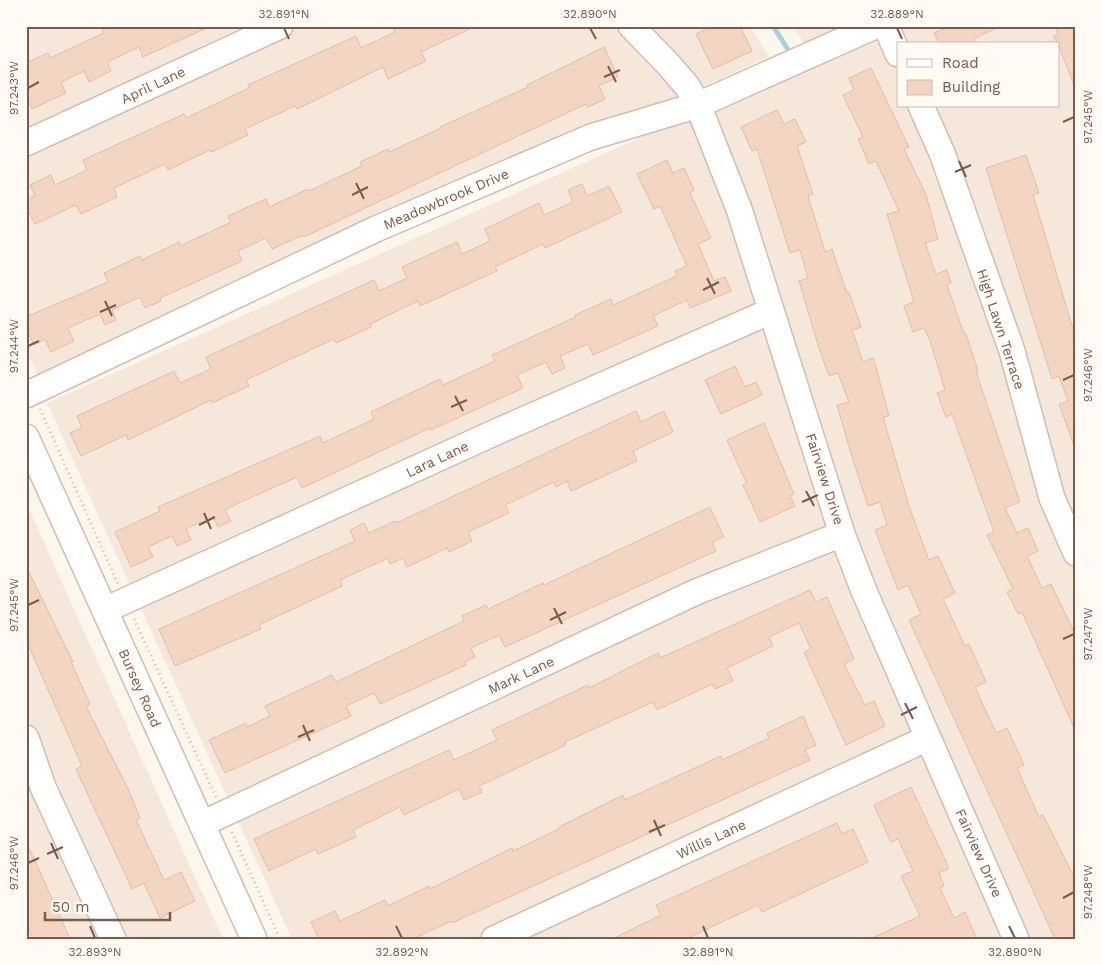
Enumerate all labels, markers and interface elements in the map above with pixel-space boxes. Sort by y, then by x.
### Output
text: 32.891°N [259,7,310,21]
text: 32.890°N [563,7,617,21]
text: 32.889°N [870,7,924,21]
legend [897,42,1060,108]
text: Road [942,54,979,72]
text: 97.243°W [7,61,21,115]
street label: April Lane [118,63,188,107]
text: Building [942,78,1000,96]
text: 97.245°W [1081,90,1095,144]
street label: Meadowbrook Drive [381,165,511,233]
street label: High Lawn Terrace [974,267,1028,391]
text: 97.244°W [7,318,21,373]
text: 97.246°W [1081,347,1095,402]
street label: Fairview Drive [803,431,847,527]
street label: Lara Lane [403,438,471,480]
text: 97.245°W [7,578,21,632]
text: 97.247°W [1081,607,1095,661]
street label: Bursey Road [116,646,164,730]
street label: Mark Lane [485,653,557,697]
street label: Fairview Drive [952,806,1006,900]
street label: Willis Lane [674,816,748,862]
text: 97.246°W [7,835,21,890]
text: 97.248°W [1081,864,1095,919]
scale bar [45,890,170,922]
text: 50 m [52,898,89,916]
text: 32.893°N [68,945,122,959]
text: 32.892°N [375,945,429,959]
text: 32.891°N [683,945,734,959]
text: 32.890°N [988,945,1042,959]

